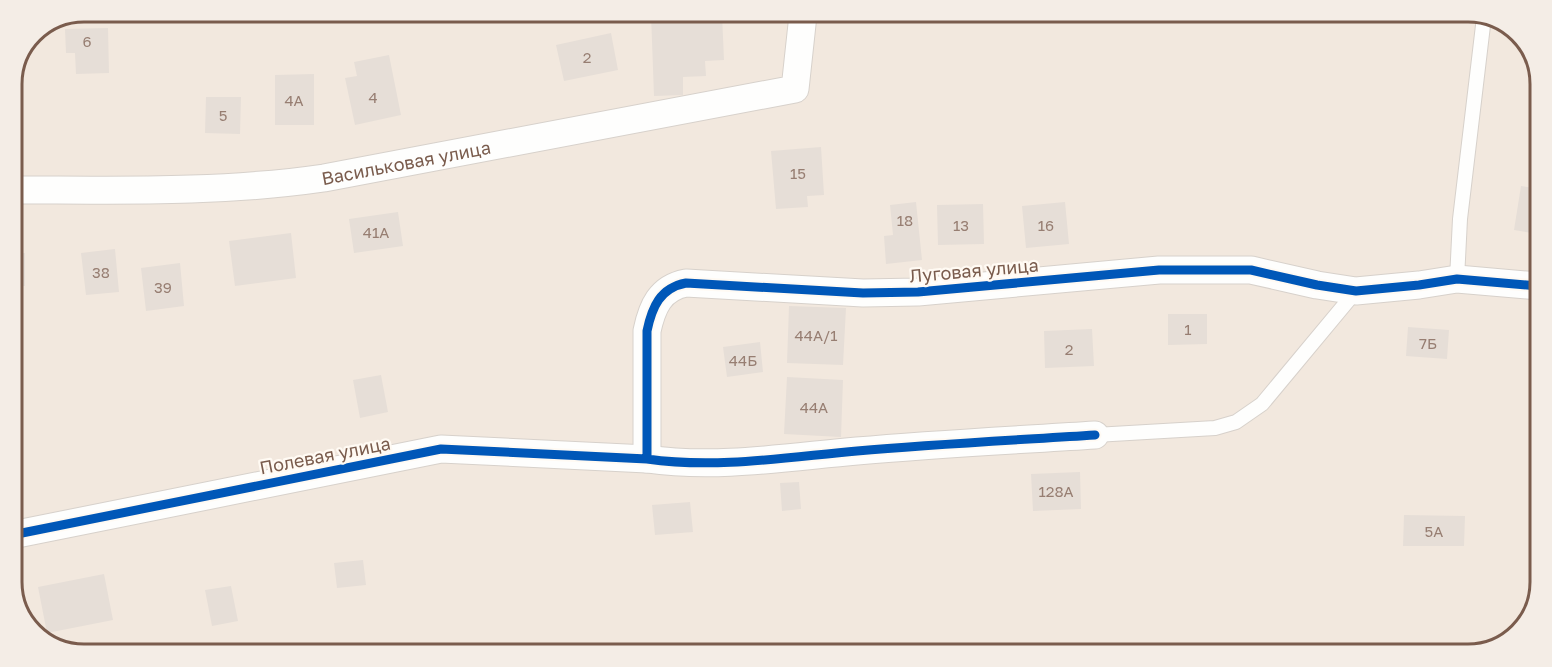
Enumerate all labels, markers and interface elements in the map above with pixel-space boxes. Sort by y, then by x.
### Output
house number: 6 [82,32,92,50]
house number: 2 [583,48,591,66]
house number: 4 [368,88,378,106]
house number: 4А [284,91,304,109]
house number: 5 [219,106,227,124]
street label: Васильковая улица [320,136,492,189]
house number: 15 [790,164,806,182]
house number: 18 [897,211,913,229]
house number: 13 [953,216,969,234]
house number: 16 [1038,216,1054,234]
house number: 41А [363,223,389,241]
street label: Луговая улица [908,253,1040,287]
house number: 38 [92,263,110,281]
house number: 39 [154,278,172,296]
house number: 1 [1184,320,1192,338]
house number: 44А/1 [795,326,837,344]
house number: 7Б [1419,334,1437,352]
house number: 2 [1065,340,1073,358]
house number: 44Б [729,351,757,369]
house number: 44А [800,398,828,416]
street label: Полевая улица [258,432,392,478]
house number: 128А [1038,482,1074,500]
house number: 5А [1425,522,1443,540]

